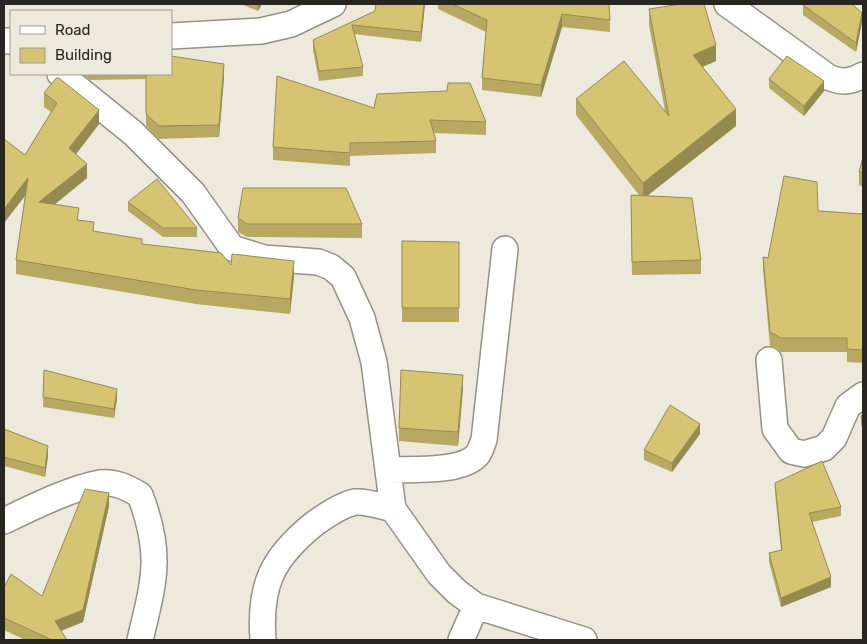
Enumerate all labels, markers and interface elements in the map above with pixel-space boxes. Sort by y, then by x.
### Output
legend [10,10,172,75]
text: Road [55,21,91,39]
text: Building [55,46,112,64]

